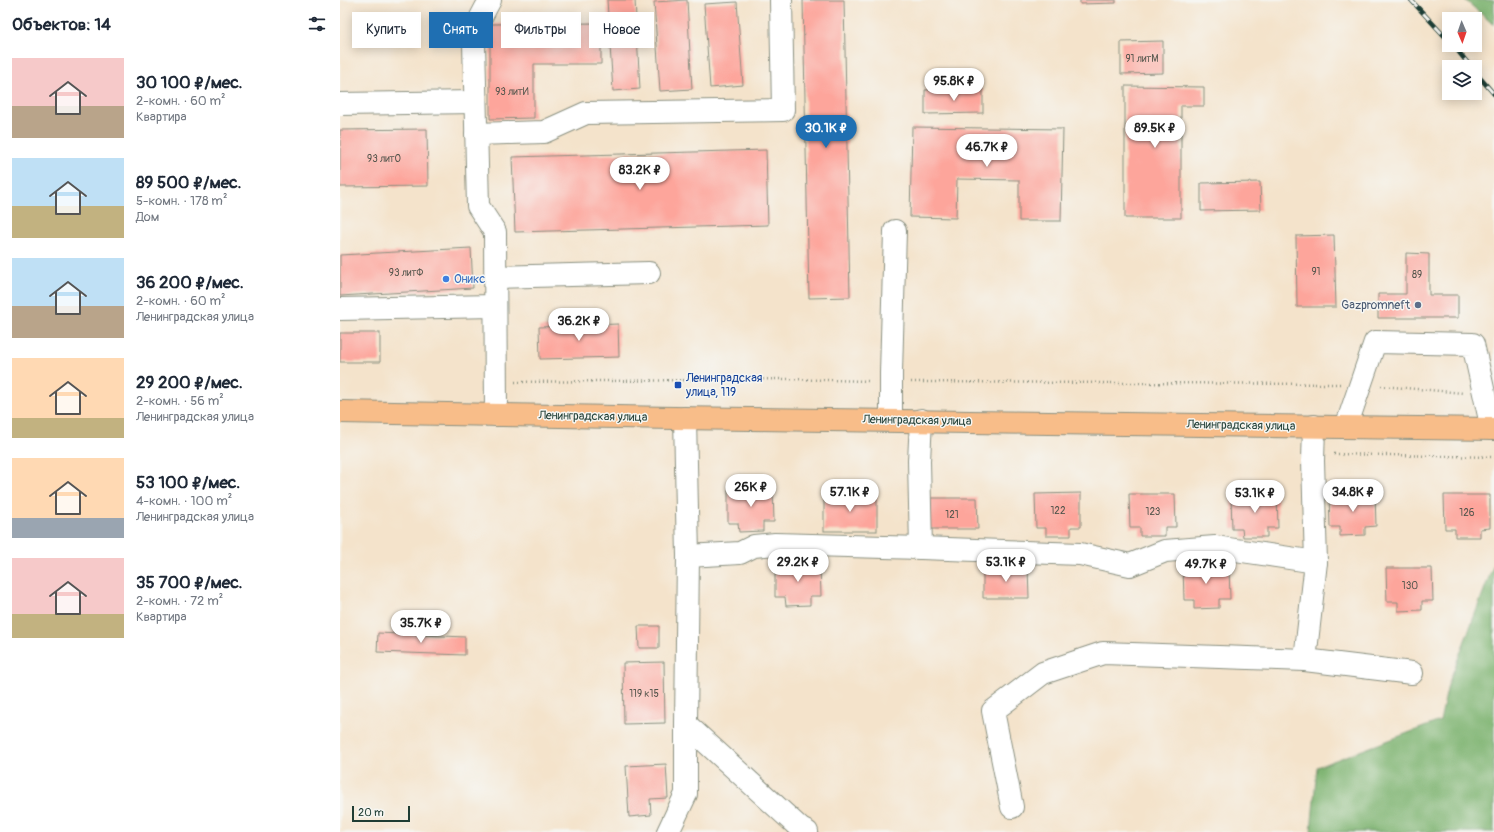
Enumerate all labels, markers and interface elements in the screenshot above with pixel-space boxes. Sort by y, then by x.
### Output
chip: Купить [352,12,421,48]
chip: Снять [429,12,493,48]
chip: Фильтры [501,12,581,48]
chip: Новое [589,12,654,48]
north arrow [1442,12,1482,52]
map controls [1442,12,1482,100]
icon: filters [306,13,328,35]
text: Объектов: 14 [12,14,111,35]
house number: 91 литМ [1125,53,1159,65]
button: layers [1442,60,1482,100]
pin: 95.8K ₽ [917,68,991,102]
text: 30 100 ₽/мес. [136,72,243,93]
text: 95.8K ₽ [933,73,975,89]
icon: home [44,74,92,122]
house number: 93 литИ [495,86,529,98]
text: 2-комн. · 60 m² [136,93,226,109]
text: Квартира [136,109,187,125]
pin: 30.1K ₽ [789,115,863,149]
pin: 89.5K ₽ [1118,115,1192,149]
text: 30.1K ₽ [805,120,847,136]
text: 89.5K ₽ [1134,120,1176,136]
pin: 46.7K ₽ [950,134,1024,168]
text: 46.7K ₽ [965,139,1009,155]
house number: 93 литО [367,153,401,165]
pin: 83.2K ₽ [603,157,677,191]
text: 83.2K ₽ [619,162,661,178]
text: 89 500 ₽/мес. [136,172,241,193]
icon: home [44,174,92,222]
text: 5-комн. · 178 m² [136,193,227,209]
text: Дом [136,209,159,225]
house number: 91 [1311,266,1321,278]
house number: 93 литФ [389,267,423,279]
house number: 89 [1412,269,1422,281]
text: 36 200 ₽/мес. [136,272,244,293]
place label: Оникс [454,272,485,287]
icon: home [44,274,92,322]
marker: Оникс [441,274,451,284]
text: 2-комн. · 60 m² [136,293,226,309]
place label: Gazpromneft [1341,298,1410,313]
marker: Gazpromneft [1413,300,1423,310]
pin: 36.2K ₽ [542,308,616,342]
text: Ленинградская улица [136,309,254,325]
text: 36.2K ₽ [557,313,601,329]
place label: Ленинградская улица, 119 [685,371,763,400]
text: 29 200 ₽/мес. [136,372,243,393]
icon: home [44,374,92,422]
marker: Ленинградская улица, 119 [673,380,683,390]
text: 2-комн. · 56 m² [136,393,224,409]
street label: Ленинградская улица [537,408,648,425]
text: Ленинградская улица [136,409,254,425]
street label: Ленинградская улица [861,412,972,429]
street label: Ленинградская улица [1185,417,1296,434]
text: 53 100 ₽/мес. [136,472,240,493]
icon: home [44,474,92,522]
pin: 26K ₽ [723,474,779,508]
text: 26K ₽ [734,479,768,495]
pin: 57.1K ₽ [813,479,887,513]
pin: 34.8K ₽ [1316,479,1390,513]
pin: 53.1K ₽ [1218,480,1292,514]
text: 57.1K ₽ [830,484,870,500]
text: 34.8K ₽ [1332,484,1374,500]
text: 53.1K ₽ [1235,485,1275,501]
text: 4-комн. · 100 m² [136,493,232,509]
house number: 122 [1050,505,1066,517]
house number: 123 [1146,506,1161,518]
house number: 126 [1459,507,1475,519]
text: Ленинградская улица [136,509,254,525]
house number: 121 [945,509,959,521]
pin: 29.2K ₽ [761,549,835,583]
pin: 53.1K ₽ [969,549,1043,583]
pin: 49.7K ₽ [1169,551,1243,585]
text: 29.2K ₽ [777,554,819,570]
text: 53.1K ₽ [986,554,1026,570]
text: 49.7K ₽ [1185,556,1227,572]
text: 35 700 ₽/мес. [136,572,243,593]
icon: home [44,574,92,622]
house number: 130 [1402,580,1418,592]
text: 2-комн. · 72 m² [136,593,223,609]
text: Квартира [136,609,187,625]
pin: 35.7K ₽ [384,610,458,644]
text: 35.7K ₽ [400,615,442,631]
house number: 119 к15 [629,688,659,700]
scale bar [352,804,410,823]
text: 20 m [358,806,384,819]

